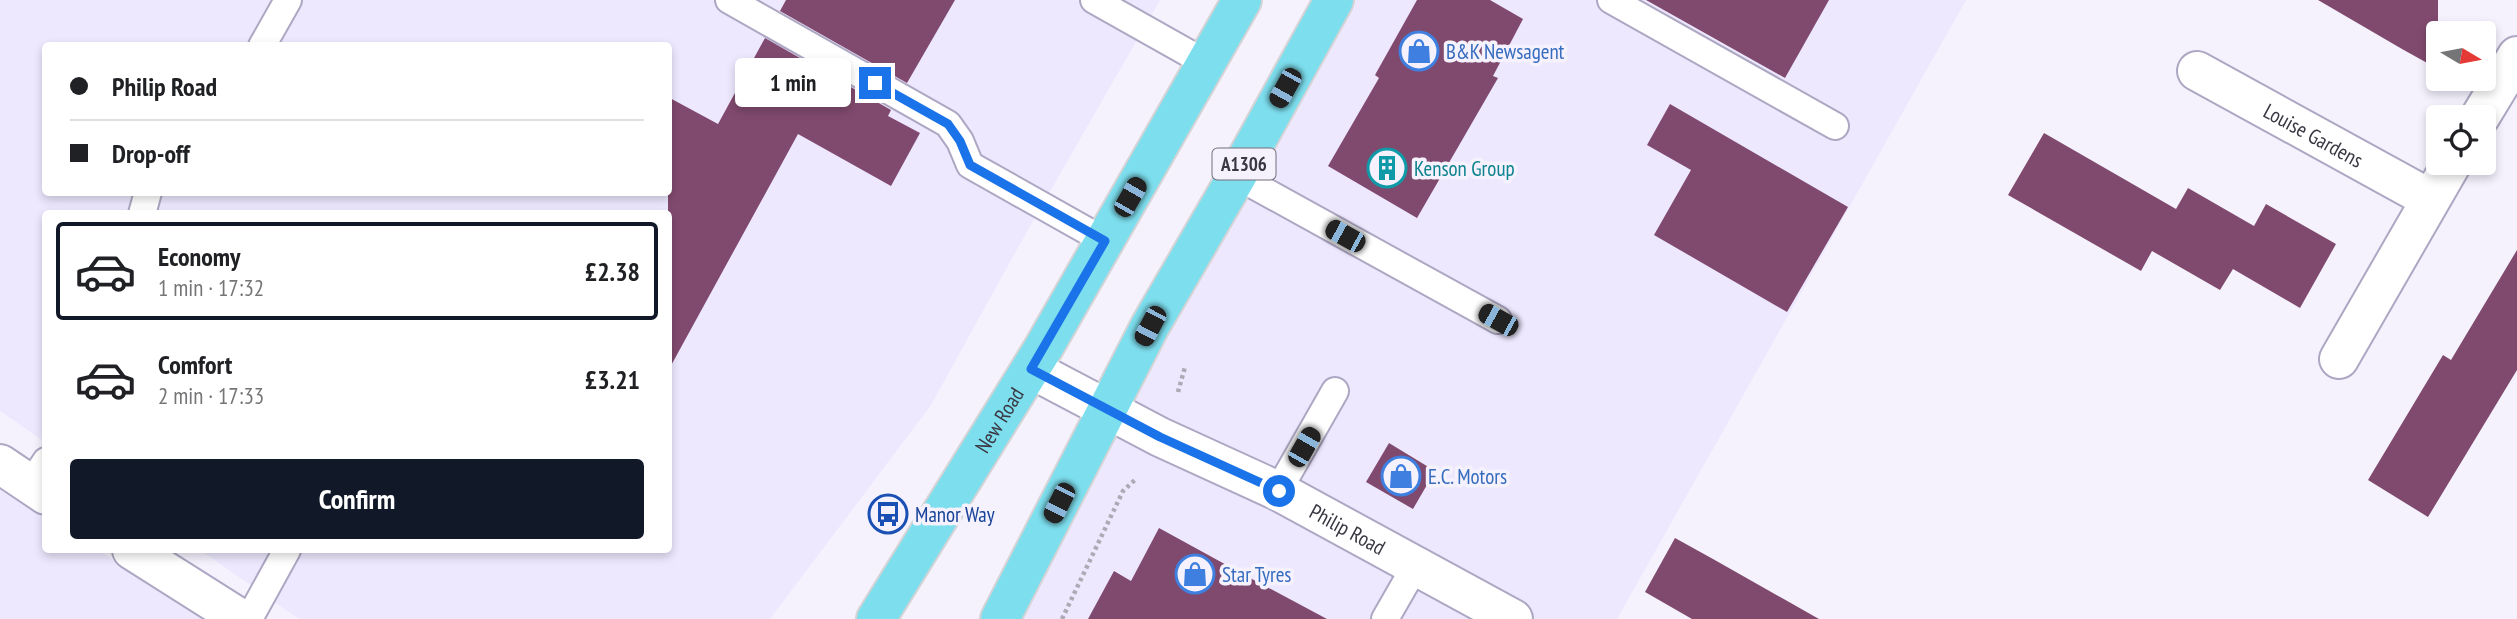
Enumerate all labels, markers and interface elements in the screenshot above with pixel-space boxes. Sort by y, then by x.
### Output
north arrow [2426,21,2496,91]
map controls [2426,21,2496,175]
shop icon: B&K Newsagent [1398,30,1440,72]
place label: B&K Newsagent [1446,38,1565,65]
callout: 1 min [735,58,850,108]
car [1266,65,1305,111]
route end [859,67,891,99]
text: 1 min [770,68,816,97]
text: Philip Road [112,70,217,103]
street label: Louise Gardens [2259,97,2368,173]
button: locate [2426,105,2496,175]
text: Drop-off [112,137,190,170]
building icon: Kenson Group [1366,147,1408,189]
road number: A1306 [1212,148,1276,180]
place label: Kenson Group [1414,155,1515,182]
car [1111,174,1150,220]
car [1322,217,1369,255]
icon: car [74,240,137,303]
text: Economy [158,240,240,273]
text: £2.38 [585,255,640,288]
text: 1 min · 17:32 [158,273,264,302]
car [1475,301,1522,339]
car [1131,303,1170,349]
icon: car [74,348,137,411]
text: Comfort [158,348,232,381]
text: £3.21 [585,363,640,396]
text: 2 min · 17:33 [158,381,264,410]
street label: New Road [969,382,1029,458]
car [1285,424,1324,470]
shop icon: E.C. Motors [1380,455,1422,497]
button: Confirm [70,459,644,539]
place label: E.C. Motors [1428,463,1507,490]
route start [1263,475,1295,507]
car [1041,480,1078,526]
bus stop icon: Manor Way [867,493,909,535]
street label: Philip Road [1305,497,1390,560]
place label: Manor Way [915,501,995,528]
shop icon: Star Tyres [1174,553,1216,595]
place label: Star Tyres [1222,561,1291,588]

